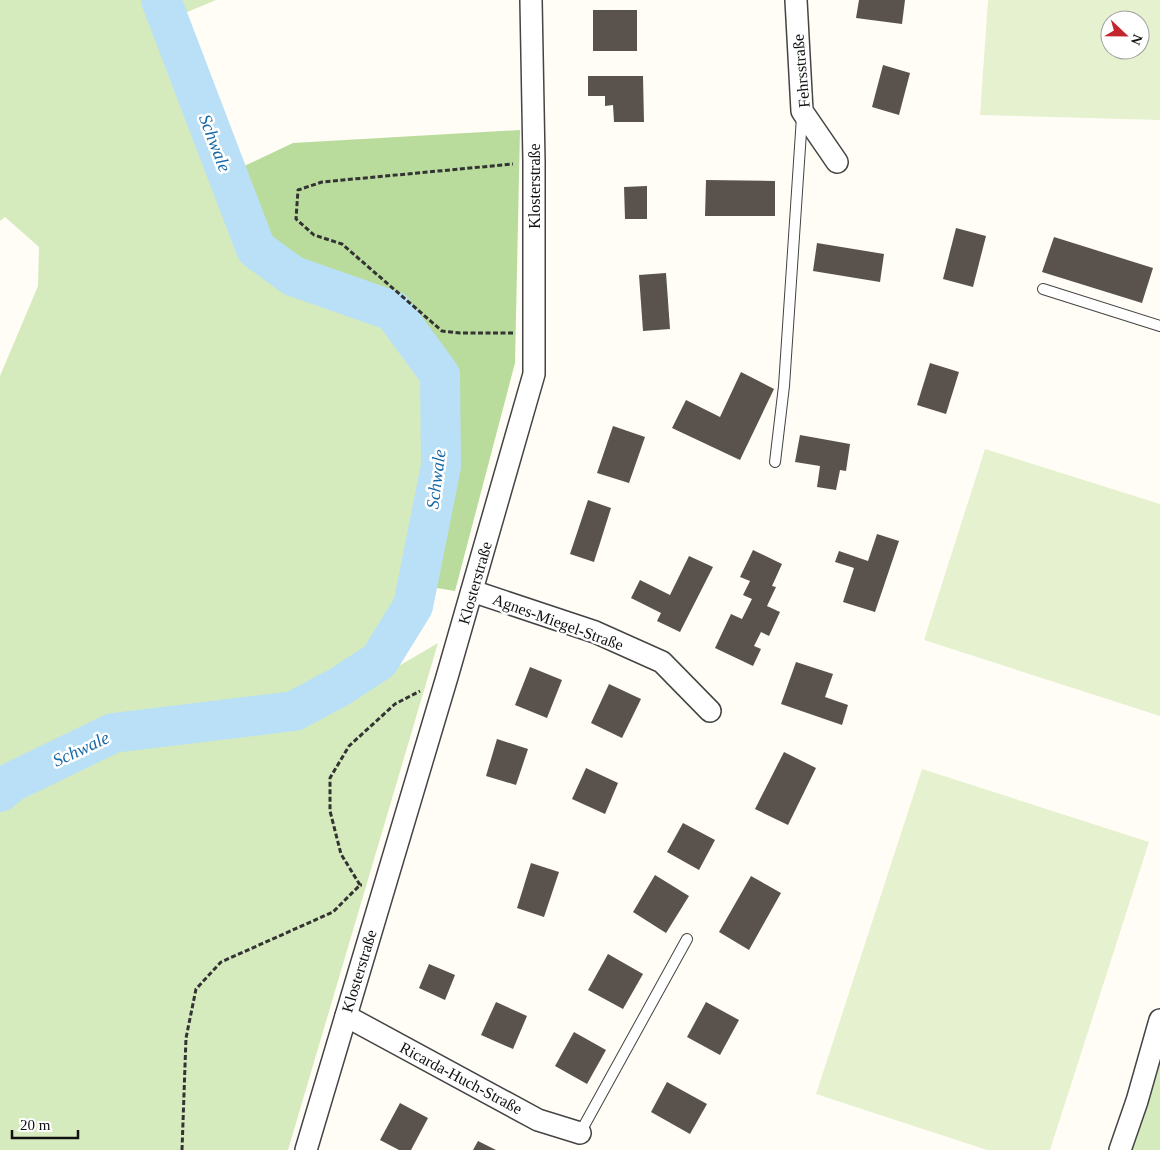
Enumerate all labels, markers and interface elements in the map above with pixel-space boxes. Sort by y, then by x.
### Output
north arrow [1100,10,1150,60]
text: N [1128,32,1145,47]
street label: Fehrsstraße [789,34,813,108]
water label: Schwale [195,111,235,175]
street label: Klosterstraße [526,143,543,229]
water label: Schwale [422,448,450,510]
street label: Klosterstraße [455,540,495,626]
street label: Agnes-Miegel-Straße [490,590,626,654]
water label: Schwale [50,727,112,771]
street label: Klosterstraße [338,928,380,1014]
street label: Ricarda-Huch-Straße [397,1039,525,1117]
scale bar [12,1108,79,1140]
text: 20 m [20,1117,51,1133]

